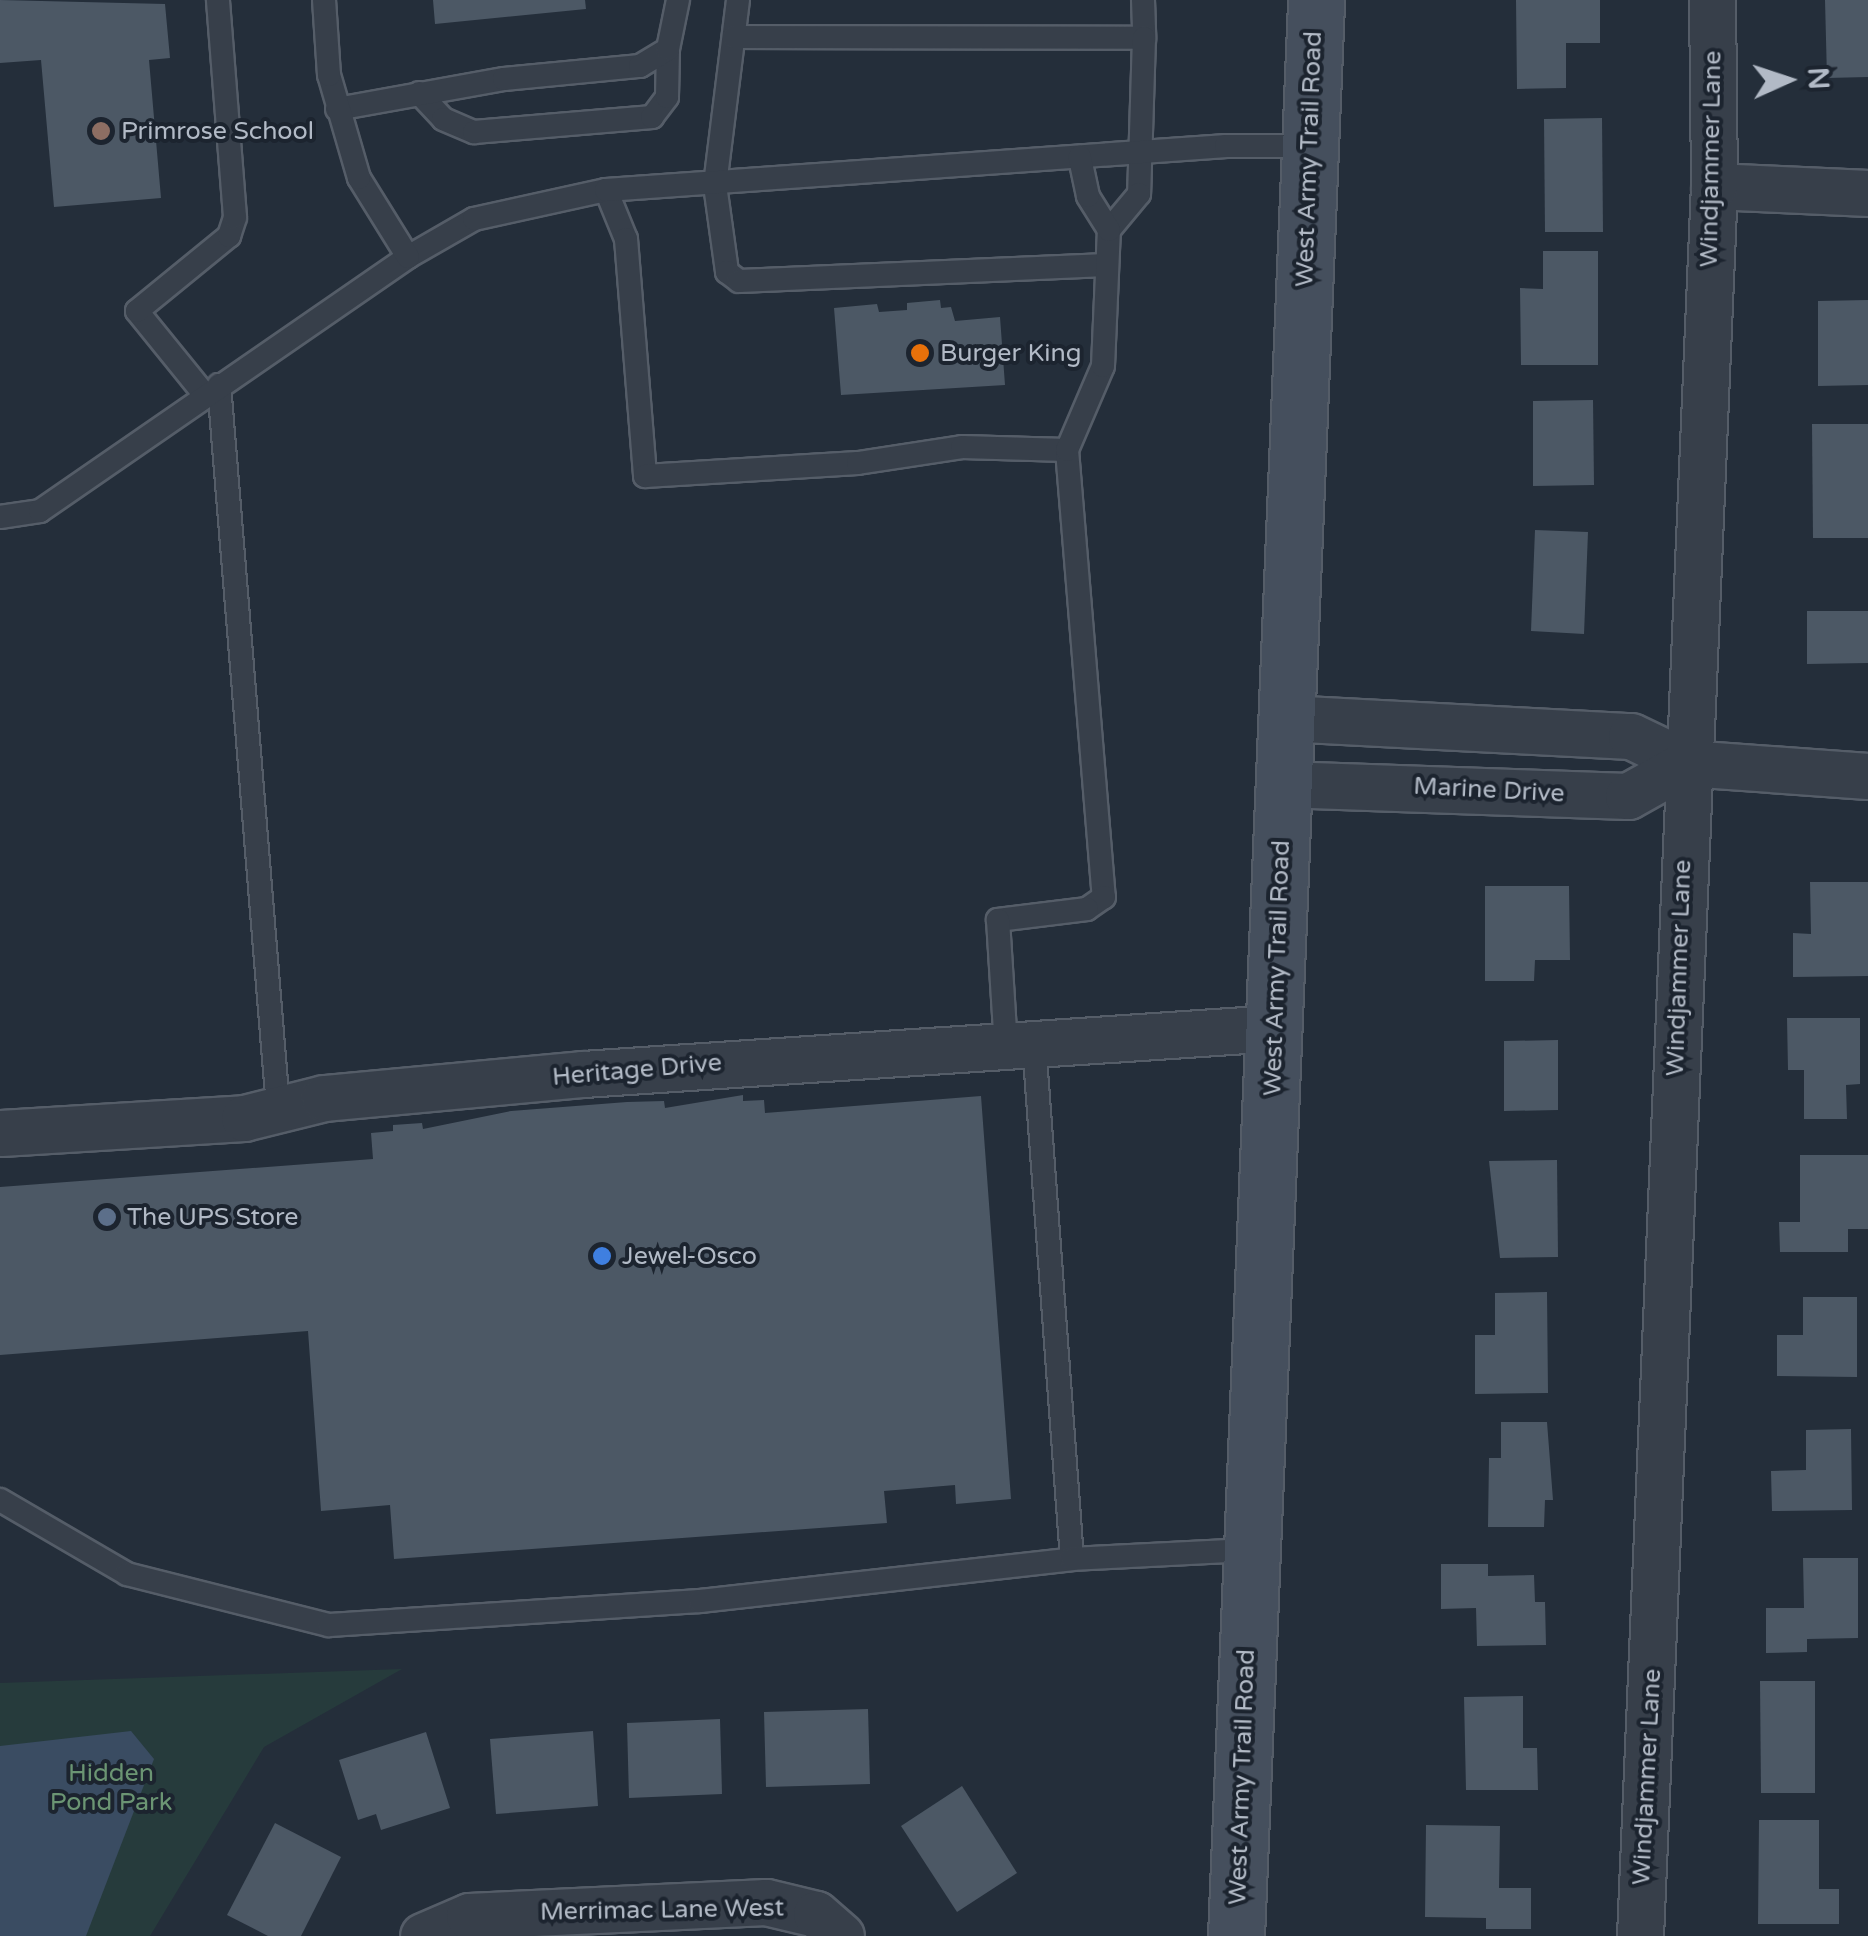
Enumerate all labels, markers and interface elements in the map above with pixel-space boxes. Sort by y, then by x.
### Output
north arrow [1738,30,1838,130]
street label: West Army Trail Road [1290,31,1328,287]
street label: Windjammer Lane [1694,50,1728,268]
text: N [1800,66,1836,91]
place label: Primrose School [121,116,314,146]
marker: Primrose School [90,120,112,142]
place label: Burger King [940,338,1082,368]
marker: Burger King [909,342,931,364]
street label: Marine Drive [1413,771,1565,809]
street label: West Army Trail Road [1258,840,1296,1096]
street label: Windjammer Lane [1660,859,1698,1077]
street label: Heritage Drive [551,1048,723,1092]
place label: The UPS Store [127,1202,298,1232]
marker: The UPS Store [96,1206,118,1228]
place label: Jewel-Osco [622,1241,757,1271]
marker: Jewel-Osco [591,1245,613,1267]
street label: West Army Trail Road [1223,1649,1261,1905]
street label: Windjammer Lane [1626,1668,1668,1886]
park label: Hidden Pond Park [50,1759,172,1818]
street label: Merrimac Lane West [540,1893,784,1927]

